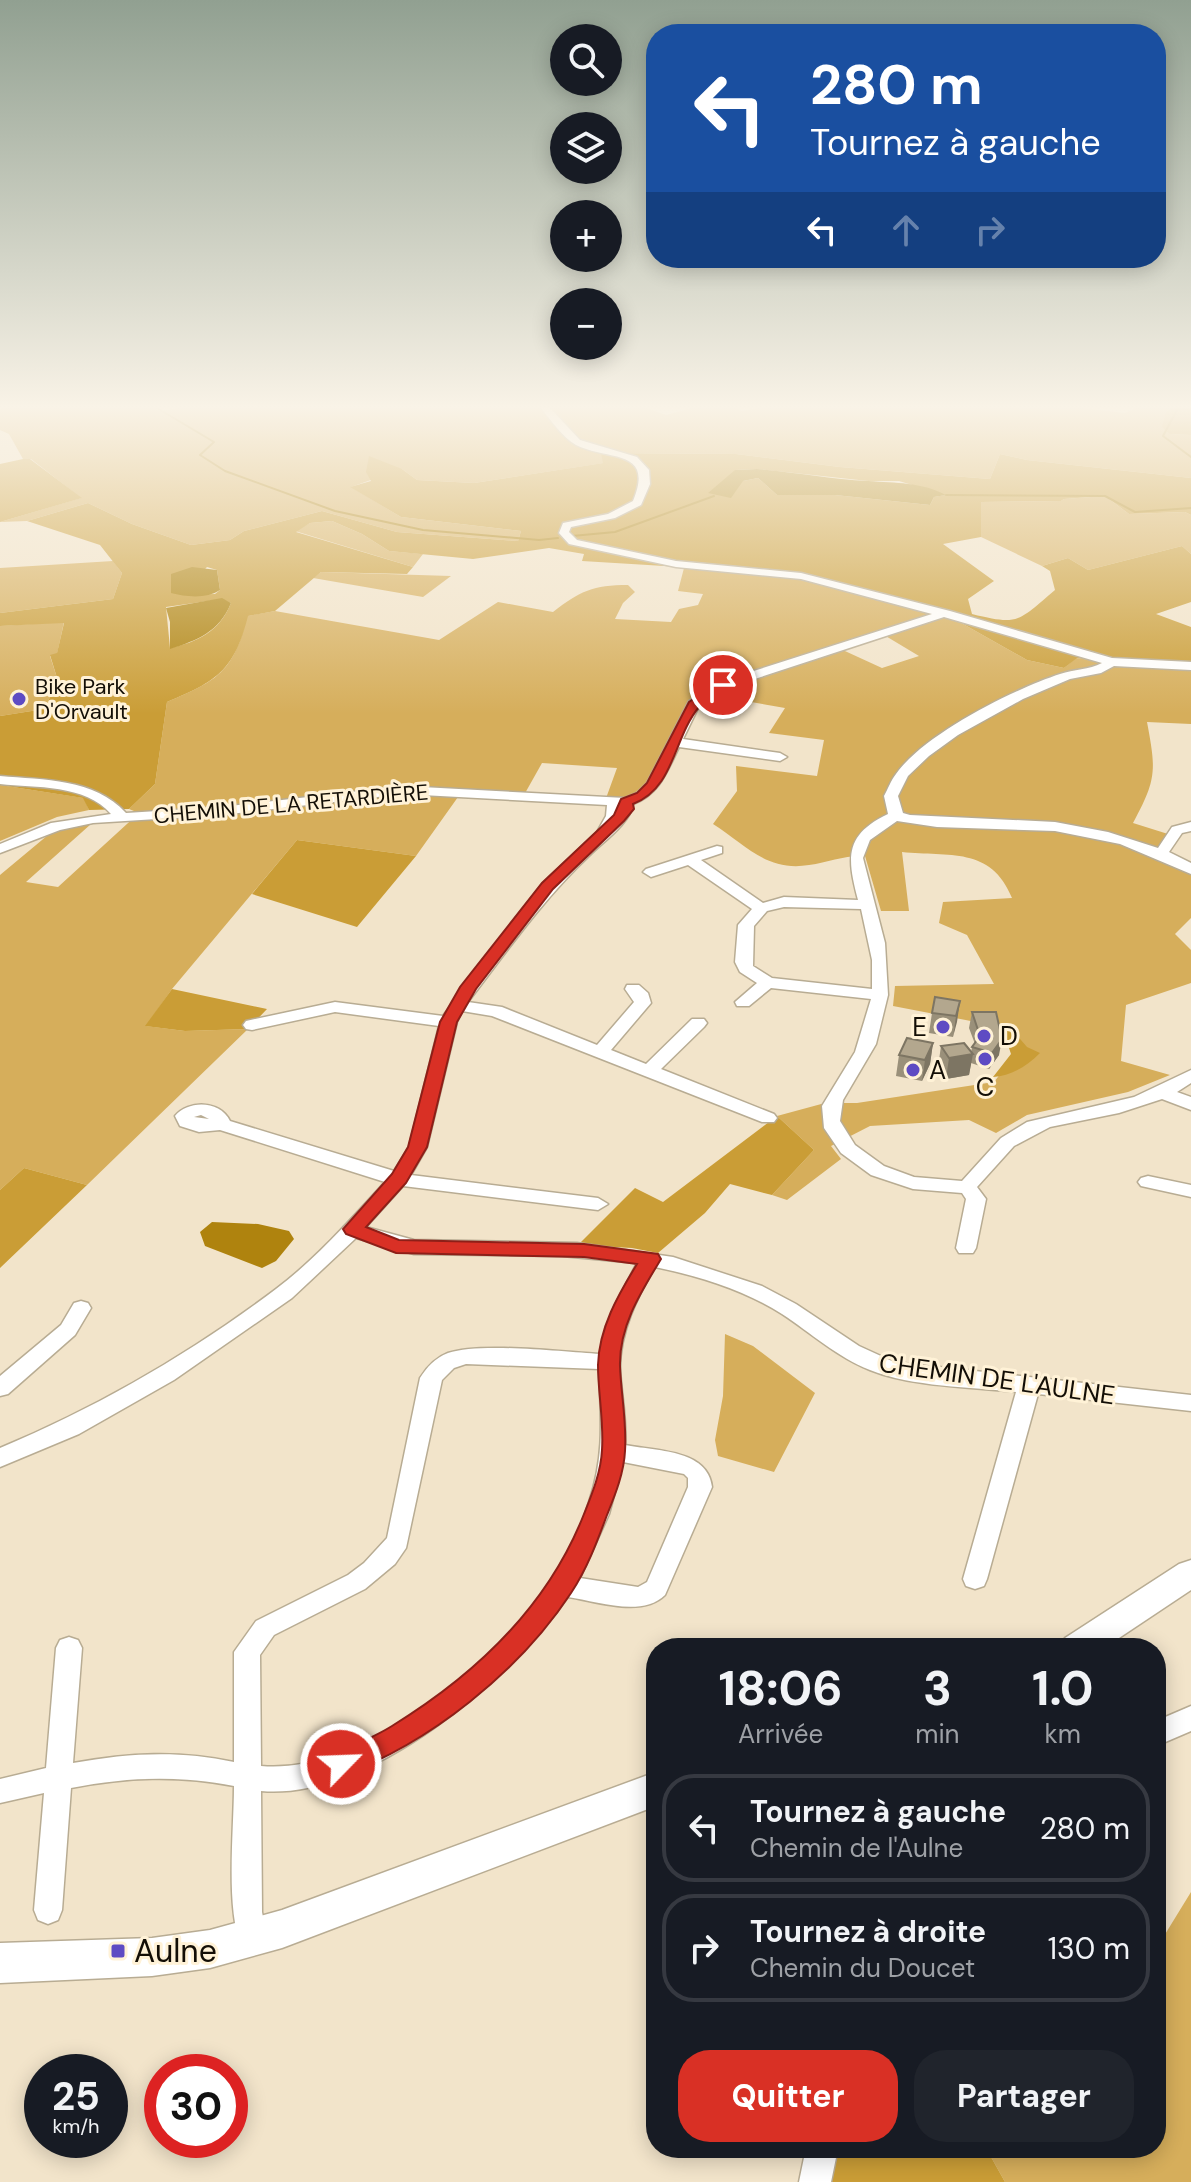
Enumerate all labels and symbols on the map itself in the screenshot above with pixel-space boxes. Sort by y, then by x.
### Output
pin [689,651,757,719]
place label: Bike Park D'Orvault [35,672,128,726]
marker: Bike Park D'Orvault [10,690,28,708]
street label: CHEMIN DE LA RETARDIÈRE [153,778,429,830]
place label: E [912,1010,927,1044]
marker: E [934,1018,952,1036]
place label: D [1000,1019,1018,1053]
marker: D [975,1027,993,1045]
marker: C [976,1050,994,1068]
place label: A [929,1053,946,1087]
marker: A [904,1061,922,1079]
place label: C [976,1070,994,1104]
street label: CHEMIN DE L'AULNE [877,1346,1117,1412]
position arrow [299,1722,383,1806]
place label: Aulne [134,1930,217,1972]
marker: Aulne [109,1942,127,1960]
speed limit sign: 30 [144,2054,248,2158]

